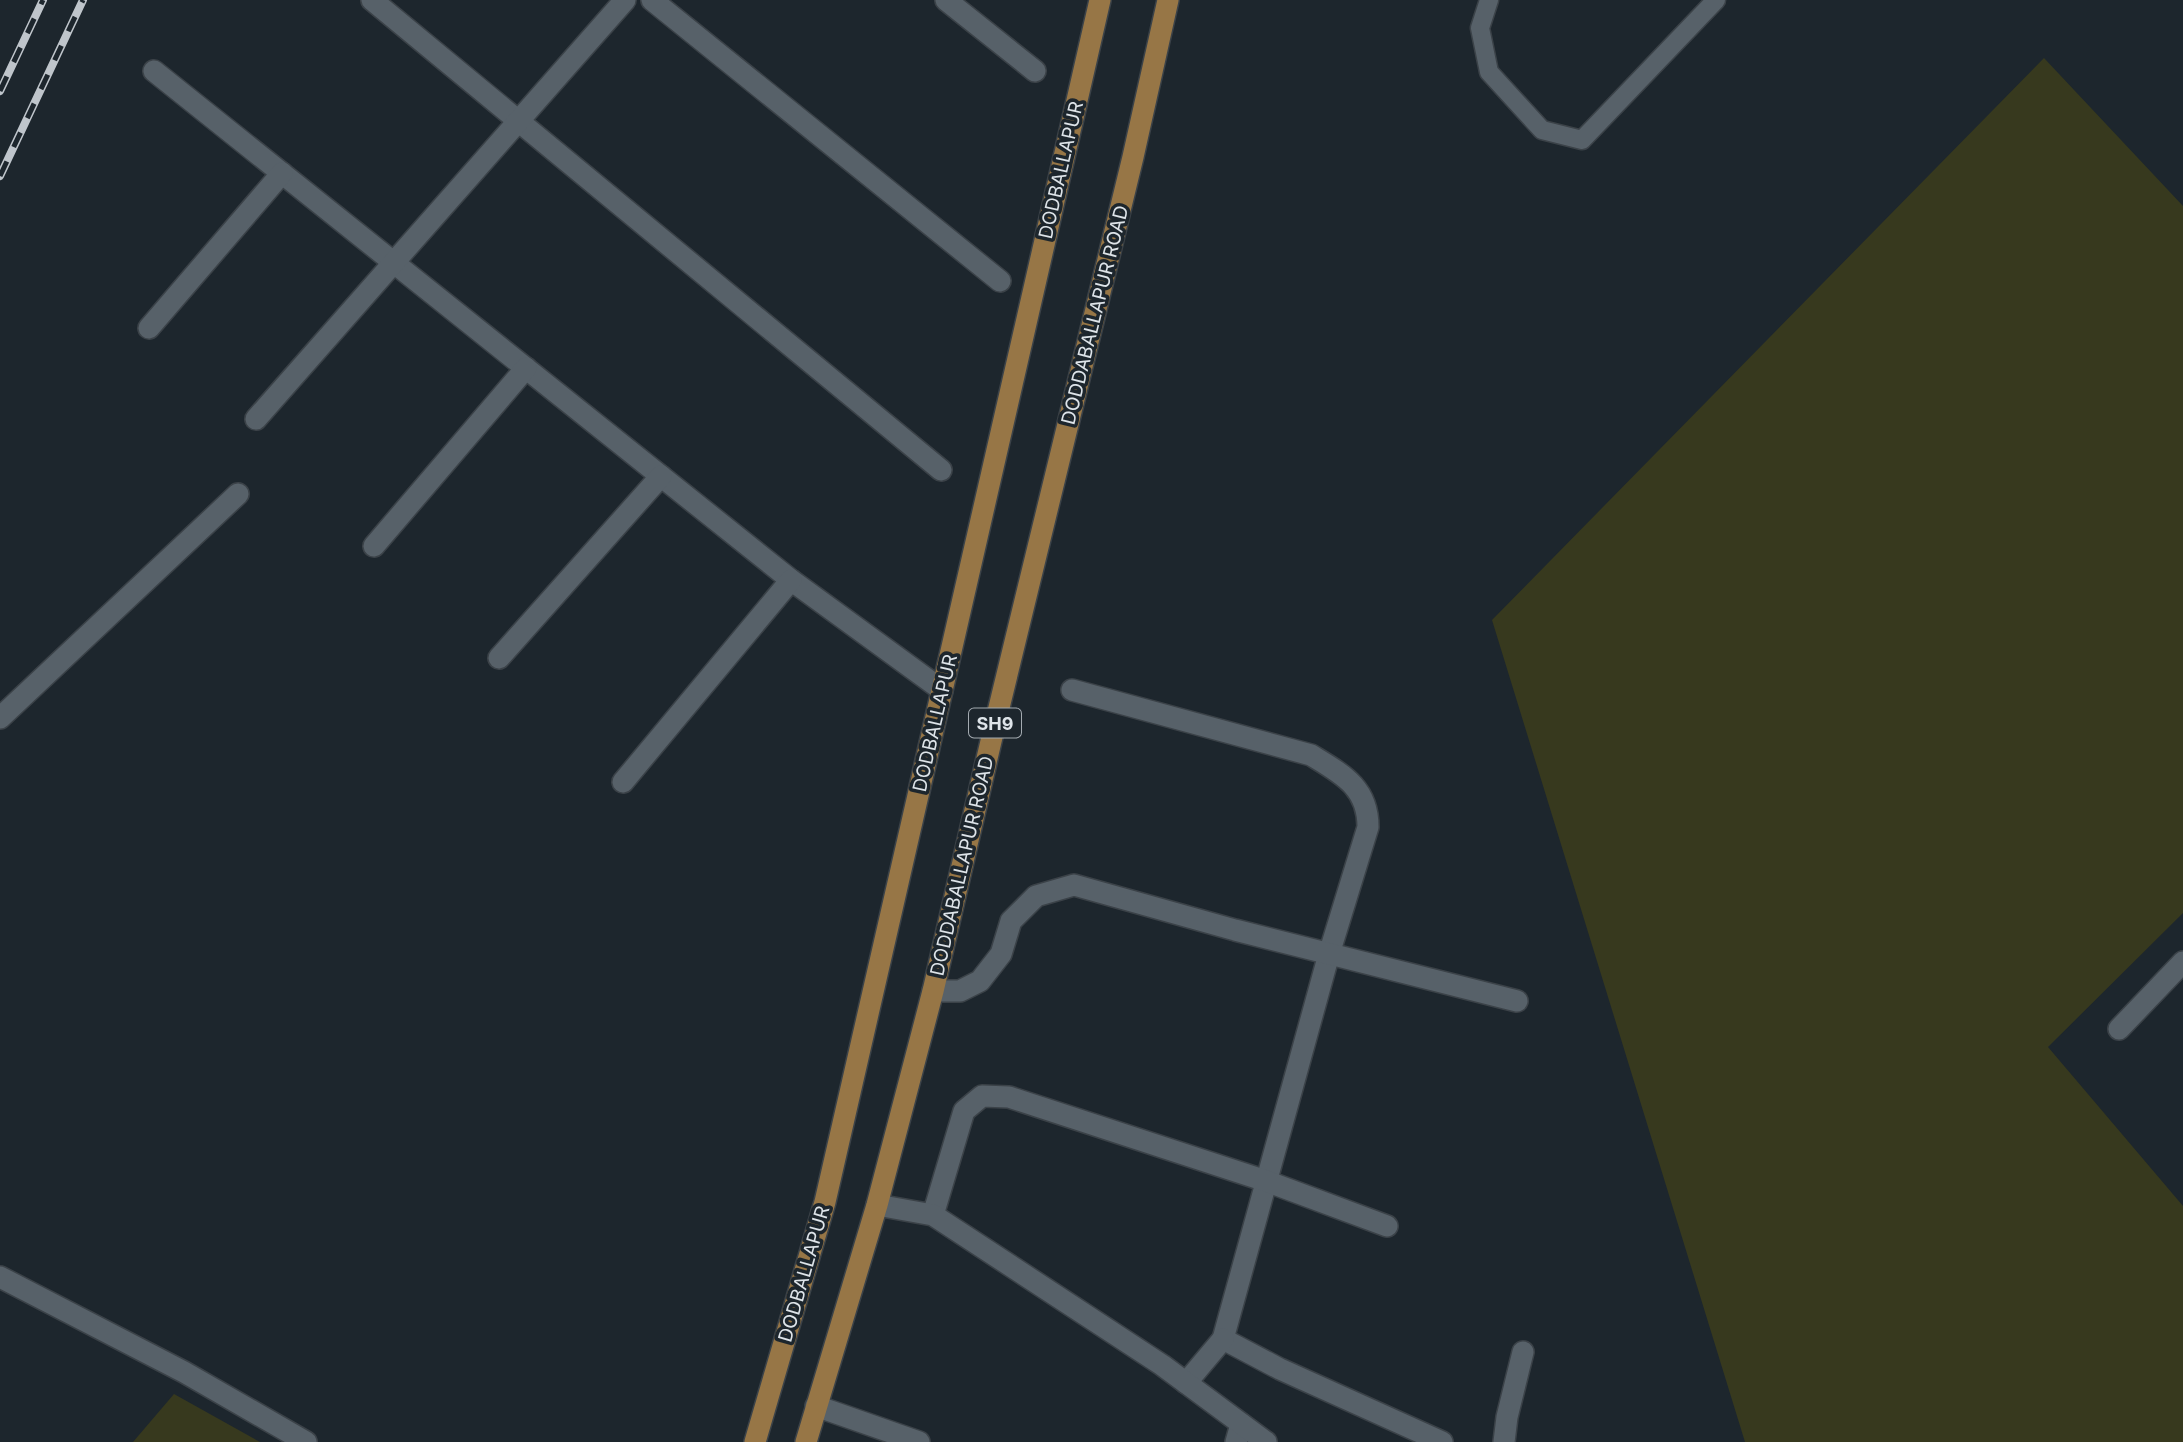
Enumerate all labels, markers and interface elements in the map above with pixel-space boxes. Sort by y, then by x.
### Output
street label: DODBALLAPUR [1034,99,1088,241]
street label: DODDABALLAPUR ROAD [1057,203,1133,427]
street label: DODBALLAPUR [908,652,962,794]
road number: SH9 [969,708,1021,738]
street label: DODDABALLAPUR ROAD [925,754,999,978]
street label: DODBALLAPUR [774,1203,834,1345]

